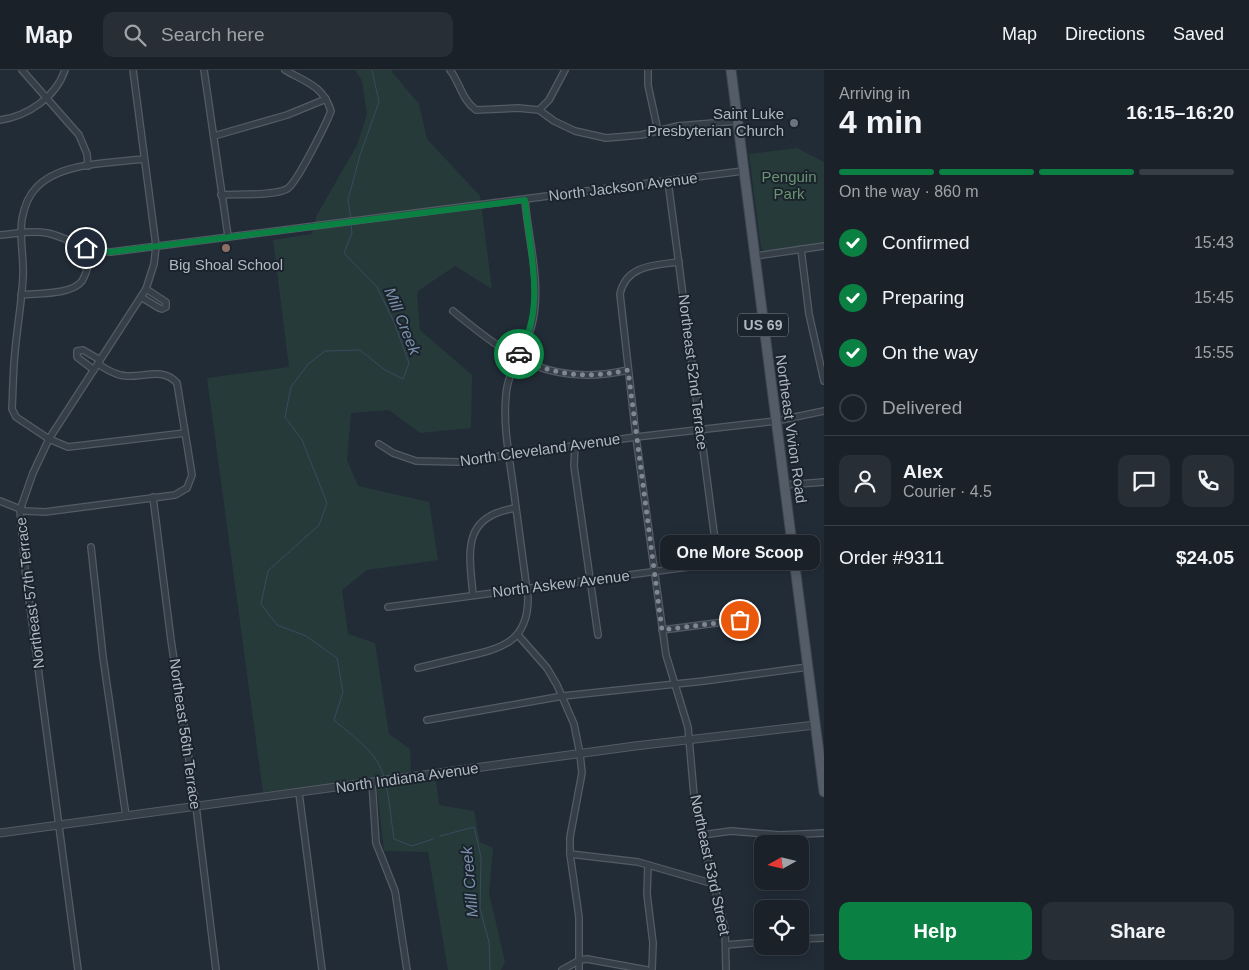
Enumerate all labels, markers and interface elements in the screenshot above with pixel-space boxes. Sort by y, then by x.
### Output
search box [103,12,453,57]
text: Map [25,21,73,48]
icon: search [121,21,149,49]
text: Search here [161,24,265,45]
text: Map [1002,24,1037,44]
text: Directions [1065,24,1145,44]
text: Saved [1173,24,1224,44]
text: Arriving in [839,85,910,102]
text: 16:15–16:20 [1126,102,1234,123]
text: 4 min [839,104,923,140]
place label: Saint Luke Presbyterian Church [647,105,784,139]
marker: Saint Luke Presbyterian Church [788,117,800,129]
park label: Penguin Park [761,168,817,202]
street label: North Jackson Avenue [548,169,698,204]
text: On the way · 860 m [839,183,979,200]
pin [65,227,107,269]
icon: check [839,229,867,257]
text: Confirmed [882,232,970,253]
icon: home [72,234,100,262]
text: 15:43 [1194,234,1234,251]
marker: Big Shoal School [220,242,232,254]
place label: Big Shoal School [169,256,283,273]
icon: check [839,284,867,312]
water label: Mill Creek [381,285,424,358]
text: Preparing [882,287,964,308]
text: 15:45 [1194,289,1234,306]
street label: Northeast 52nd Terrace [676,293,711,451]
road number: US 69 [738,314,788,336]
courier [494,329,544,379]
icon: check [839,339,867,367]
icon: car [505,340,533,368]
text: On the way [882,342,978,363]
text: 15:55 [1194,344,1234,361]
street label: Northeast Vivion Road [773,354,810,504]
text: Delivered [882,397,962,418]
street label: North Cleveland Avenue [459,430,621,469]
button: person [839,455,891,507]
button: chat [1118,455,1170,507]
button: phone [1182,455,1234,507]
text: Alex [903,461,943,482]
text: Courier · 4.5 [903,483,992,500]
street label: Northeast 57th Terrace [12,516,47,670]
callout: One More Scoop [660,535,820,570]
text: One More Scoop [676,544,804,561]
text: Order #9311 [839,547,944,568]
text: $24.05 [1176,547,1234,568]
street label: North Askew Avenue [491,567,631,600]
pin [719,599,761,641]
icon: bag [726,606,754,634]
street label: Northeast 56th Terrace [166,657,205,811]
street label: North Indiana Avenue [334,759,479,796]
street label: Northeast 53rd Street [687,793,734,938]
north arrow [754,835,809,890]
map controls [754,835,809,955]
water label: Mill Creek [458,845,481,918]
button: locate [754,900,809,955]
button: Help [839,902,1032,960]
button: Share [1042,902,1234,960]

